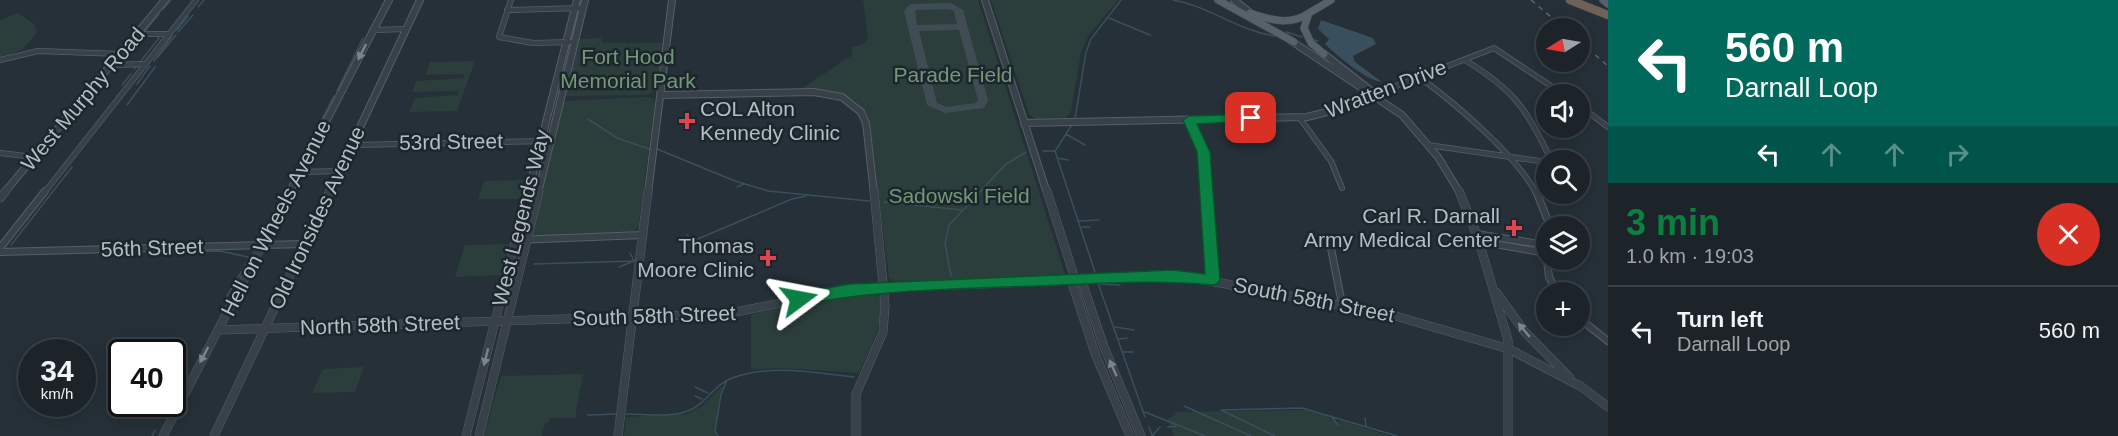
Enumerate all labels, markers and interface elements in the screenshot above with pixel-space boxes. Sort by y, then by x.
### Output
north arrow [1536,18,1590,72]
map controls [1536,18,1590,336]
street label: West Murphy Road [16,23,149,175]
icon: left [1626,24,1704,102]
text: 560 m [1725,24,1844,71]
one-way arrow [357,44,367,61]
park label: Fort Hood Memorial Park [560,45,696,92]
street label: Wratten Drive [1322,55,1450,122]
park label: Parade Field [893,63,1013,86]
text: Darnall Loop [1725,73,1878,103]
button: sound [1536,84,1590,138]
pin [1225,92,1276,143]
place label: COL Alton Kennedy Clinic [700,97,840,144]
icon: arrive [1234,101,1267,134]
marker: COL Alton Kennedy Clinic [678,112,696,130]
street label: Hell on Wheels Avenue [216,116,335,320]
street label: Old Ironsides Avenue [264,123,369,313]
street label: West Legends Way [487,127,554,308]
street label: 53rd Street [399,129,503,154]
icon: left [1752,138,1785,171]
icon: ahead [1815,138,1848,171]
icon: ahead [1878,138,1911,171]
icon: right [1941,138,1974,171]
button: search [1536,150,1590,204]
park label: Sadowski Field [888,184,1030,207]
text: 3 min [1626,202,1720,243]
button: close [2037,203,2100,266]
place label: Carl R. Darnall Army Medical Center [1304,204,1500,251]
button: layers [1536,216,1590,270]
marker: Carl R. Darnall Army Medical Center [1505,219,1523,237]
street label: 56th Street [100,234,204,261]
place label: Thomas Moore Clinic [637,234,754,281]
text: 1.0 km · 19:03 [1626,245,1754,267]
marker: Thomas Moore Clinic [759,249,777,267]
position arrow [767,267,831,331]
street label: South 58th Street [1232,273,1397,326]
button: + [1536,282,1590,336]
street label: South 58th Street [572,301,736,330]
text: Turn left [1677,307,1763,332]
street label: North 58th Street [300,310,460,339]
icon: left [1626,315,1659,348]
text: 560 m [2039,318,2100,343]
one-way arrow [1517,322,1530,338]
text: Darnall Loop [1677,333,1790,355]
speed limit sign: 40 [108,339,186,417]
one-way arrow [200,347,209,364]
one-way arrow [481,348,490,366]
text: 34 [40,354,74,387]
one-way arrow [1108,360,1117,377]
text: km/h [41,385,73,402]

